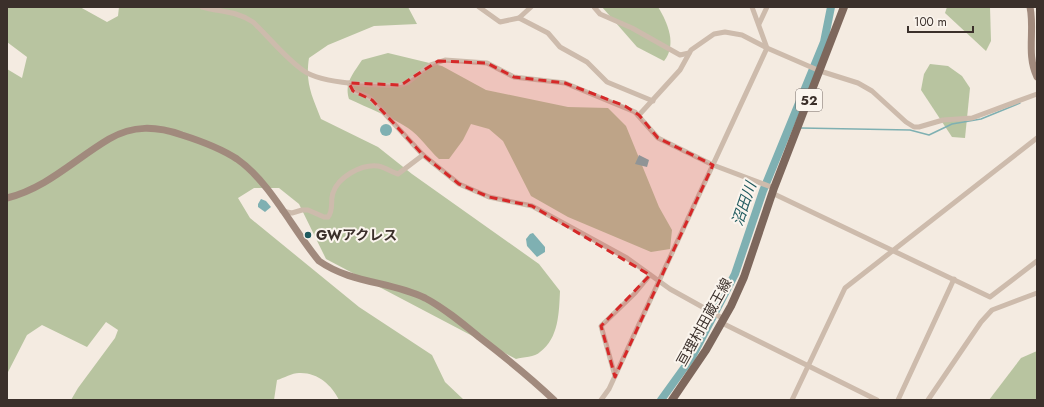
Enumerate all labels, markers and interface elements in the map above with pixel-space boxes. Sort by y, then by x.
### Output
scale bar [908,8,973,34]
text: 100 m [914,13,947,31]
road number: 52 [796,89,822,111]
water label: 沼田川 [726,177,762,229]
place label: GWアクレス [316,225,397,245]
marker: GWアクレス [303,230,313,240]
street label: 亘理村田蔵王線 [671,274,737,370]

